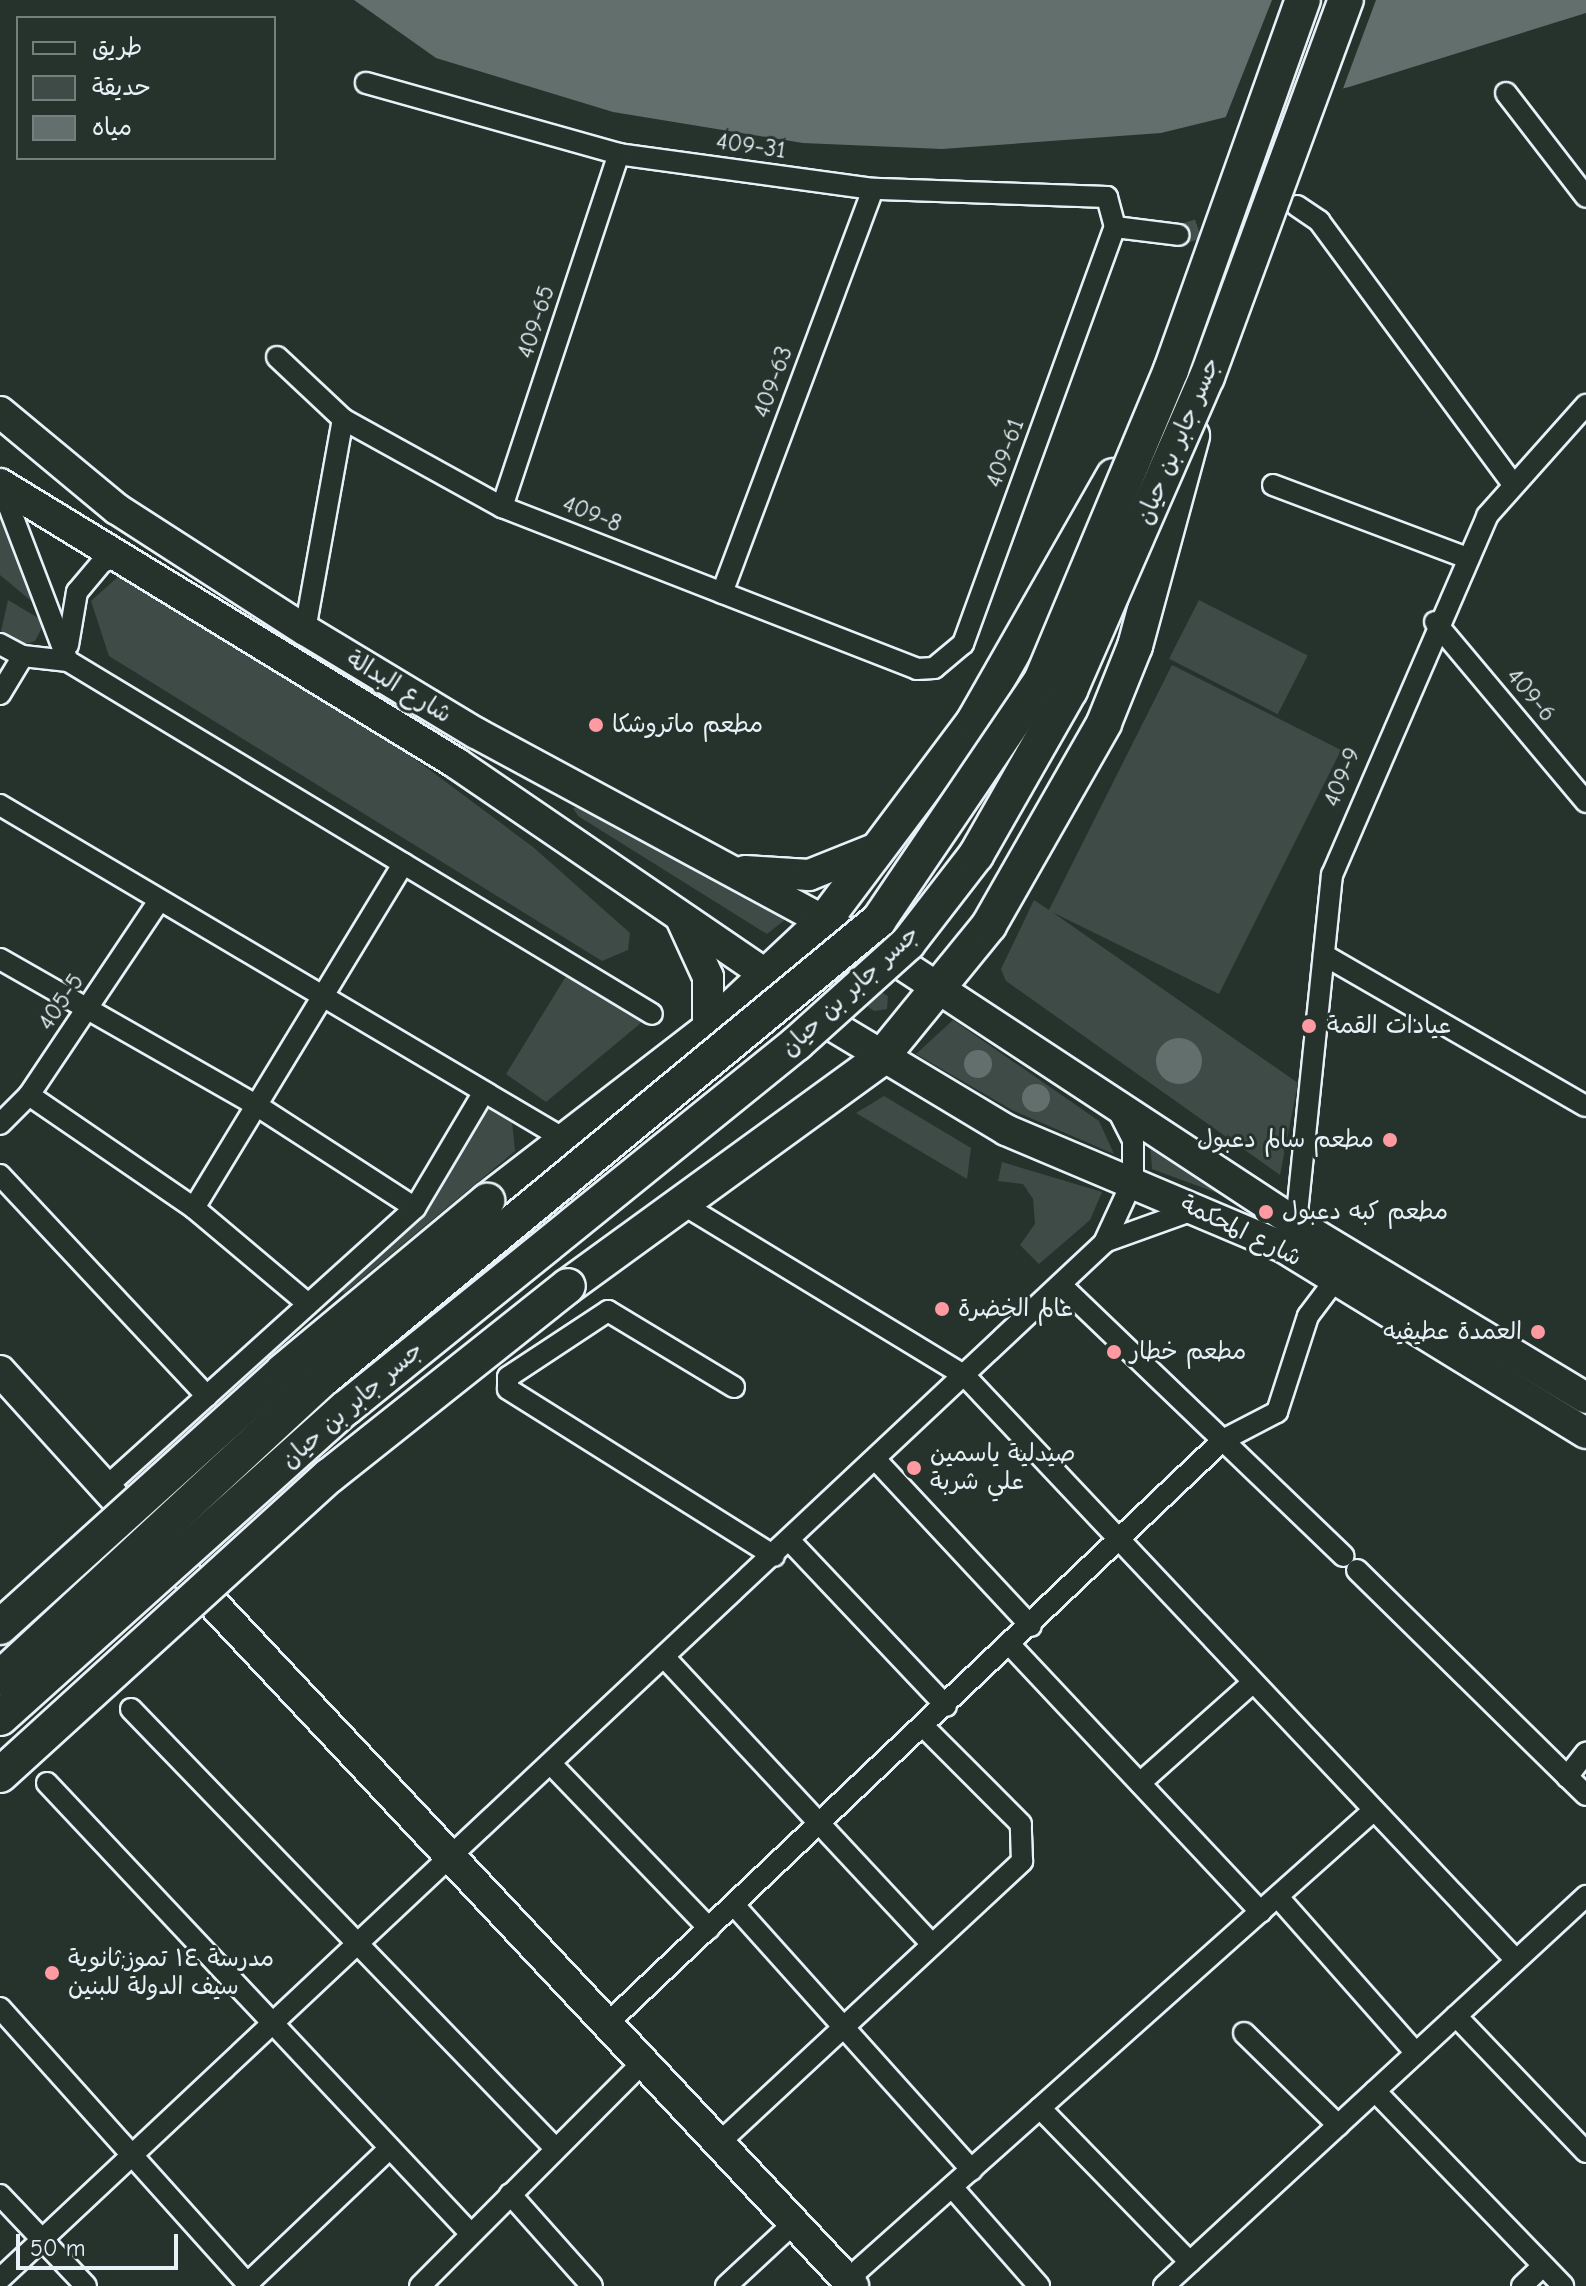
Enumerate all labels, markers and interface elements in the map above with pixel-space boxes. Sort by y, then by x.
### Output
legend [16,16,276,160]
text: طريق [92,33,142,61]
text: حديقة [92,73,151,101]
text: مياه [92,113,132,141]
street label: 409-31 [714,127,788,165]
street label: 409-65 [511,282,561,362]
street label: 409-63 [747,342,799,422]
street label: جسر جابر بن حيان [1130,353,1226,529]
street label: 409-61 [979,415,1031,491]
street label: 409-8 [558,489,626,539]
street label: شارع البدالة [341,644,457,730]
street label: 409-6 [1500,662,1562,728]
place label: مطعم ماتروشكا [612,711,763,739]
marker: مطعم ماتروشكا [587,716,605,734]
street label: 409-9 [1317,743,1367,811]
street label: جسر جابر بن حيان [775,920,925,1062]
street label: 405-5 [32,968,90,1036]
place label: عيادات القمة [1327,1012,1451,1040]
marker: عيادات القمة [1298,1015,1320,1037]
place label: مطعم سالم دعبول [1197,1126,1374,1154]
marker: مطعم سالم دعبول [1381,1131,1399,1149]
street label: شارع المحكمة [1176,1189,1306,1273]
place label: مطعم كبه دعبول [1282,1198,1448,1226]
marker: مطعم كبه دعبول [1257,1203,1275,1221]
place label: عالم الخضرة [958,1295,1073,1323]
marker: عالم الخضرة [933,1300,951,1318]
place label: العمدة عطيفيه [1383,1318,1522,1346]
marker: العمدة عطيفيه [1529,1323,1547,1341]
street label: جسر جابر بن حيان [275,1336,429,1474]
place label: مطعم خطار [1130,1338,1246,1366]
marker: مطعم خطار [1105,1343,1123,1361]
place label: صيدلية ياسمين علي شربة [930,1440,1076,1496]
marker: صيدلية ياسمين علي شربة [905,1459,923,1477]
place label: مدرسة ١٤ تموز;ثانوية سيف الدولة للبنين [68,1945,274,2001]
marker: مدرسة ١٤ تموز;ثانوية سيف الدولة للبنين [43,1964,61,1982]
scale bar [20,2218,182,2268]
text: 50 m [30,2234,86,2262]

